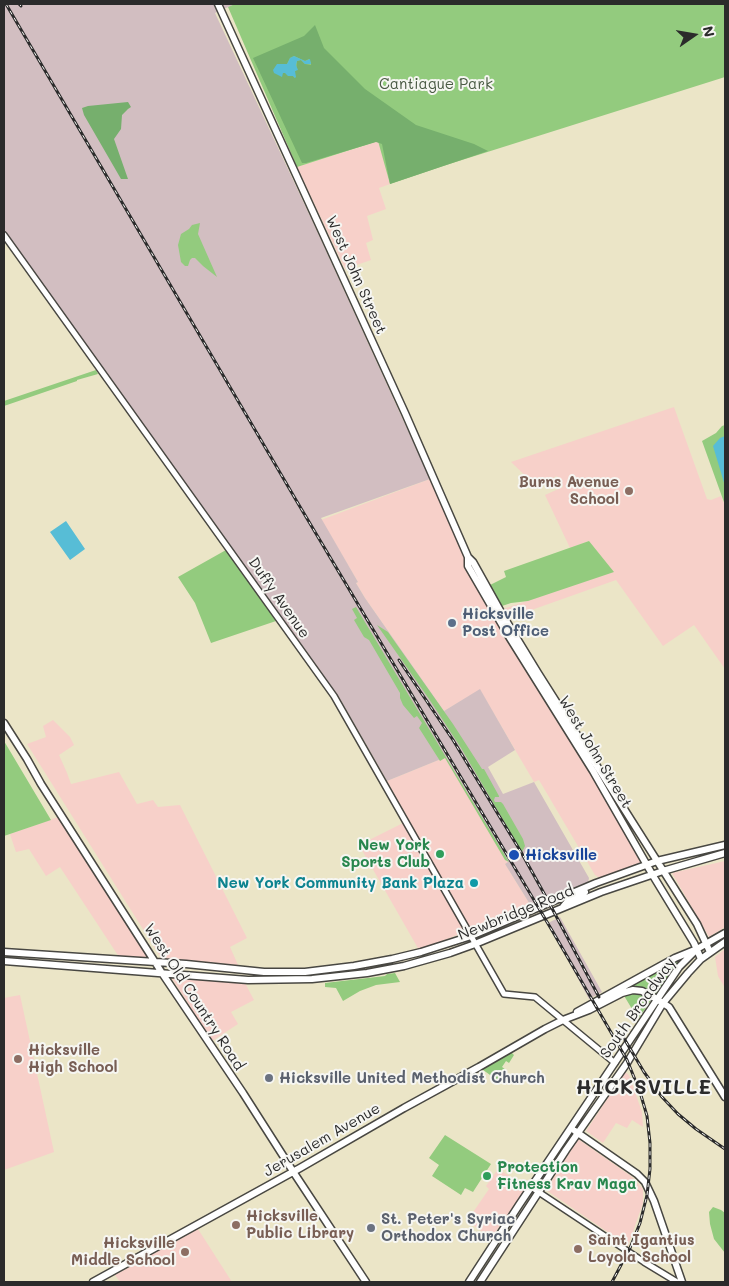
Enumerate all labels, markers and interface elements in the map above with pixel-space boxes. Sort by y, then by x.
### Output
north arrow [669,10,719,60]
text: N [699,24,720,39]
park label: Cantiague Park [379,75,493,93]
street label: West John Street [322,213,390,337]
place label: Burns Avenue School [519,473,619,508]
marker: Burns Avenue School [623,485,635,497]
street label: Duffy Avenue [244,554,314,642]
place label: Hicksville Post Office [462,605,549,640]
marker: Hicksville Post Office [446,617,458,629]
street label: West John Street [554,693,636,811]
place label: New York Sports Club [341,836,430,871]
place label: Hicksville [525,846,597,864]
marker: New York Sports Club [434,848,446,860]
marker: Hicksville [507,848,521,862]
place label: New York Community Bank Plaza [217,874,464,892]
marker: New York Community Bank Plaza [468,877,480,889]
street label: Newbridge Road [455,882,577,944]
street label: West Old Country Road [140,920,248,1074]
street label: South Broadway [597,954,679,1062]
place label: Hicksville High School [28,1041,118,1076]
marker: Hicksville High School [12,1053,24,1065]
place label: Hicksville United Methodist Church [279,1069,545,1087]
marker: Hicksville United Methodist Church [263,1072,275,1084]
district label: HICKSVILLE [575,1076,713,1100]
street label: Jerusalem Avenue [261,1099,383,1181]
place label: Protection Fitness Krav Maga [497,1158,636,1193]
marker: Protection Fitness Krav Maga [481,1170,493,1182]
place label: Hicksville Public Library [246,1207,354,1242]
place label: St. Peter's Syriac Orthodox Church [381,1210,515,1245]
marker: Hicksville Public Library [230,1219,242,1231]
marker: St. Peter's Syriac Orthodox Church [365,1222,377,1234]
place label: Saint Igantius Loyola School [588,1231,695,1266]
place label: Hicksville Middle School [71,1234,175,1269]
marker: Saint Igantius Loyola School [572,1243,584,1255]
marker: Hicksville Middle School [179,1246,191,1258]

